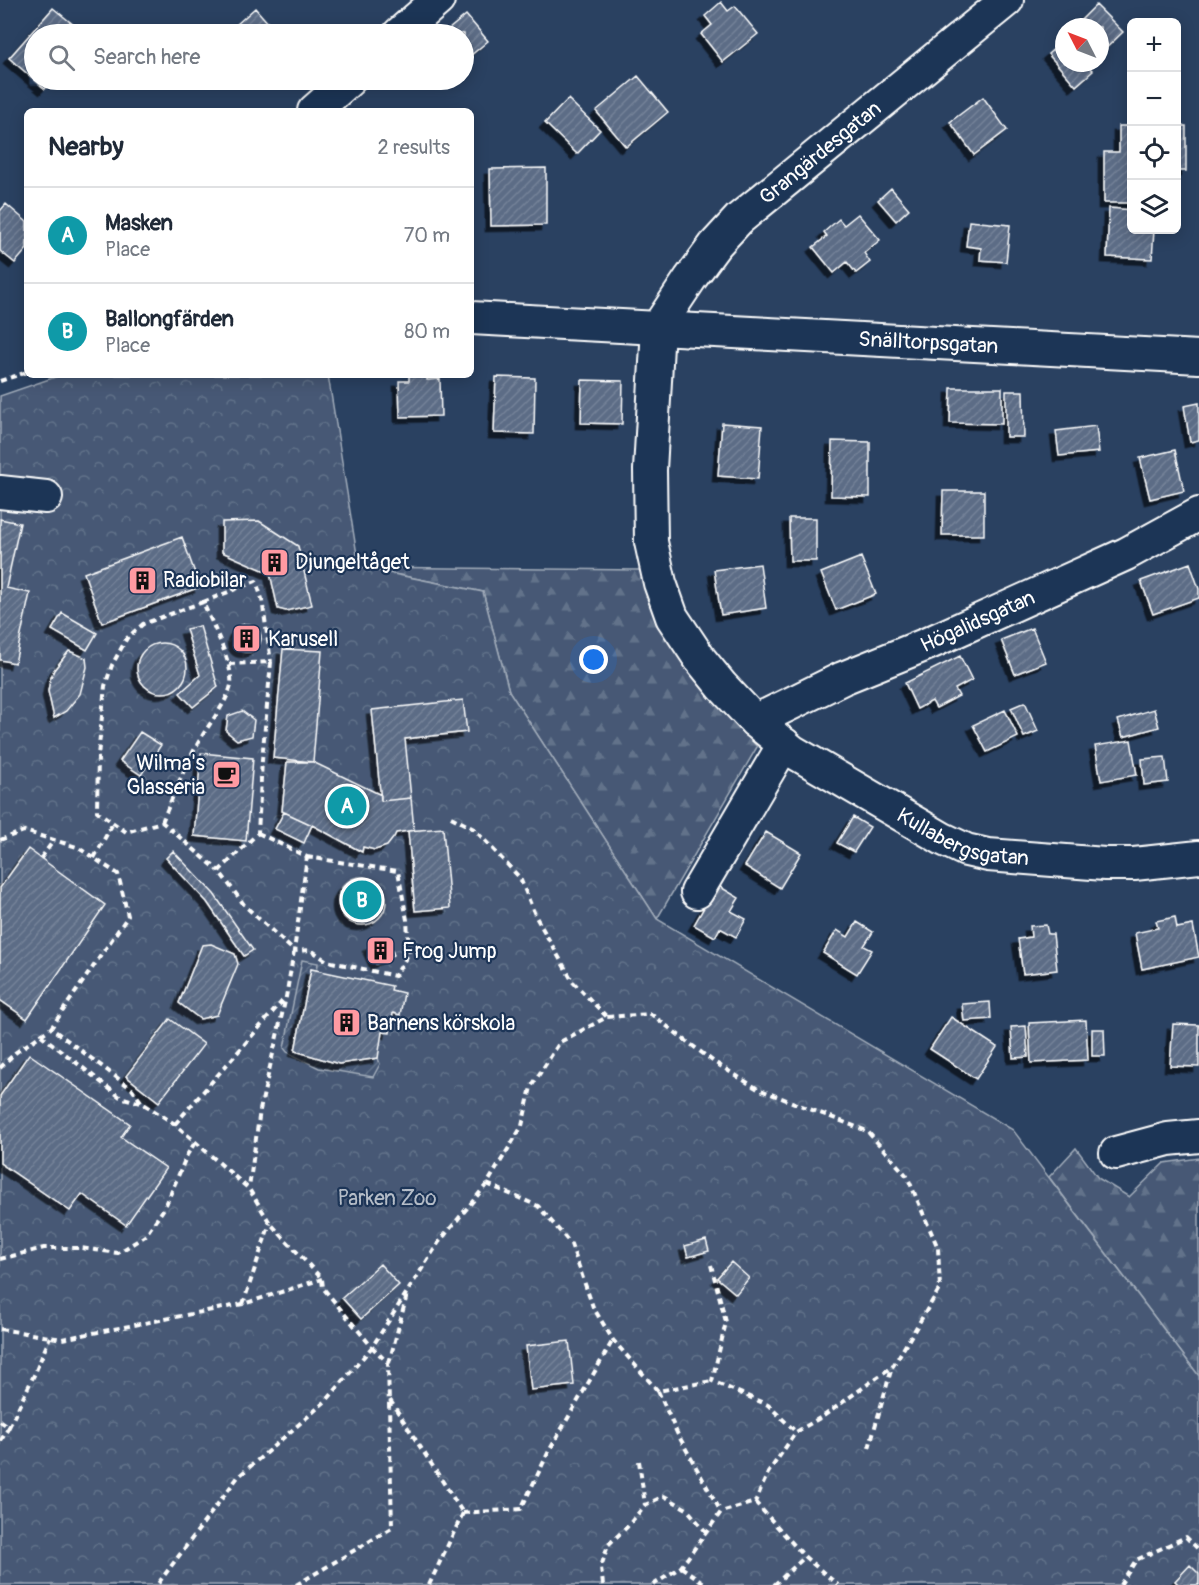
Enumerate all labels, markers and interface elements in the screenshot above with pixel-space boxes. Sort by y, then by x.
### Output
north arrow [1055,18,1109,72]
map controls [1127,18,1181,234]
button: + [1127,18,1181,72]
search box [24,24,474,90]
icon: search [45,41,78,74]
text: Search here [93,43,200,71]
button: − [1127,72,1181,126]
street label: Grangärdesgatan [754,95,887,211]
button: locate [1127,126,1181,180]
text: Nearby [48,131,124,163]
text: 2 results [378,135,450,160]
button: layers [1127,180,1181,234]
text: Masken [105,209,173,237]
text: A [61,223,74,248]
text: 70 m [404,223,450,248]
text: Place [105,237,150,262]
text: Ballongfärden [105,305,234,333]
text: B [62,319,73,344]
text: 80 m [404,319,450,344]
street label: Snälltorpsgatan [858,326,999,360]
text: Place [105,333,150,358]
building icon: Djungeltåget [258,546,290,578]
place label: Djungeltåget [295,549,410,576]
building icon: Radiobilar [126,564,158,596]
place label: Radiobilar [163,567,247,594]
street label: Högalidsgatan [916,584,1039,659]
building icon: Karusell [231,623,263,655]
place label: Karusell [268,626,338,653]
your location [579,645,608,674]
place label: Wilma's Glasseria [126,750,206,801]
cafe icon: Wilma's Glasseria [210,759,242,791]
pin: A [328,784,366,828]
street label: Kullabergsgatan [892,802,1030,872]
pin: B [342,878,382,922]
building icon: Frog Jump [365,935,397,967]
place label: Frog Jump [402,938,497,965]
building icon: Barnens körskola [330,1007,362,1039]
place label: Barnens körskola [367,1010,515,1037]
park label: Parken Zoo [337,1185,437,1212]

